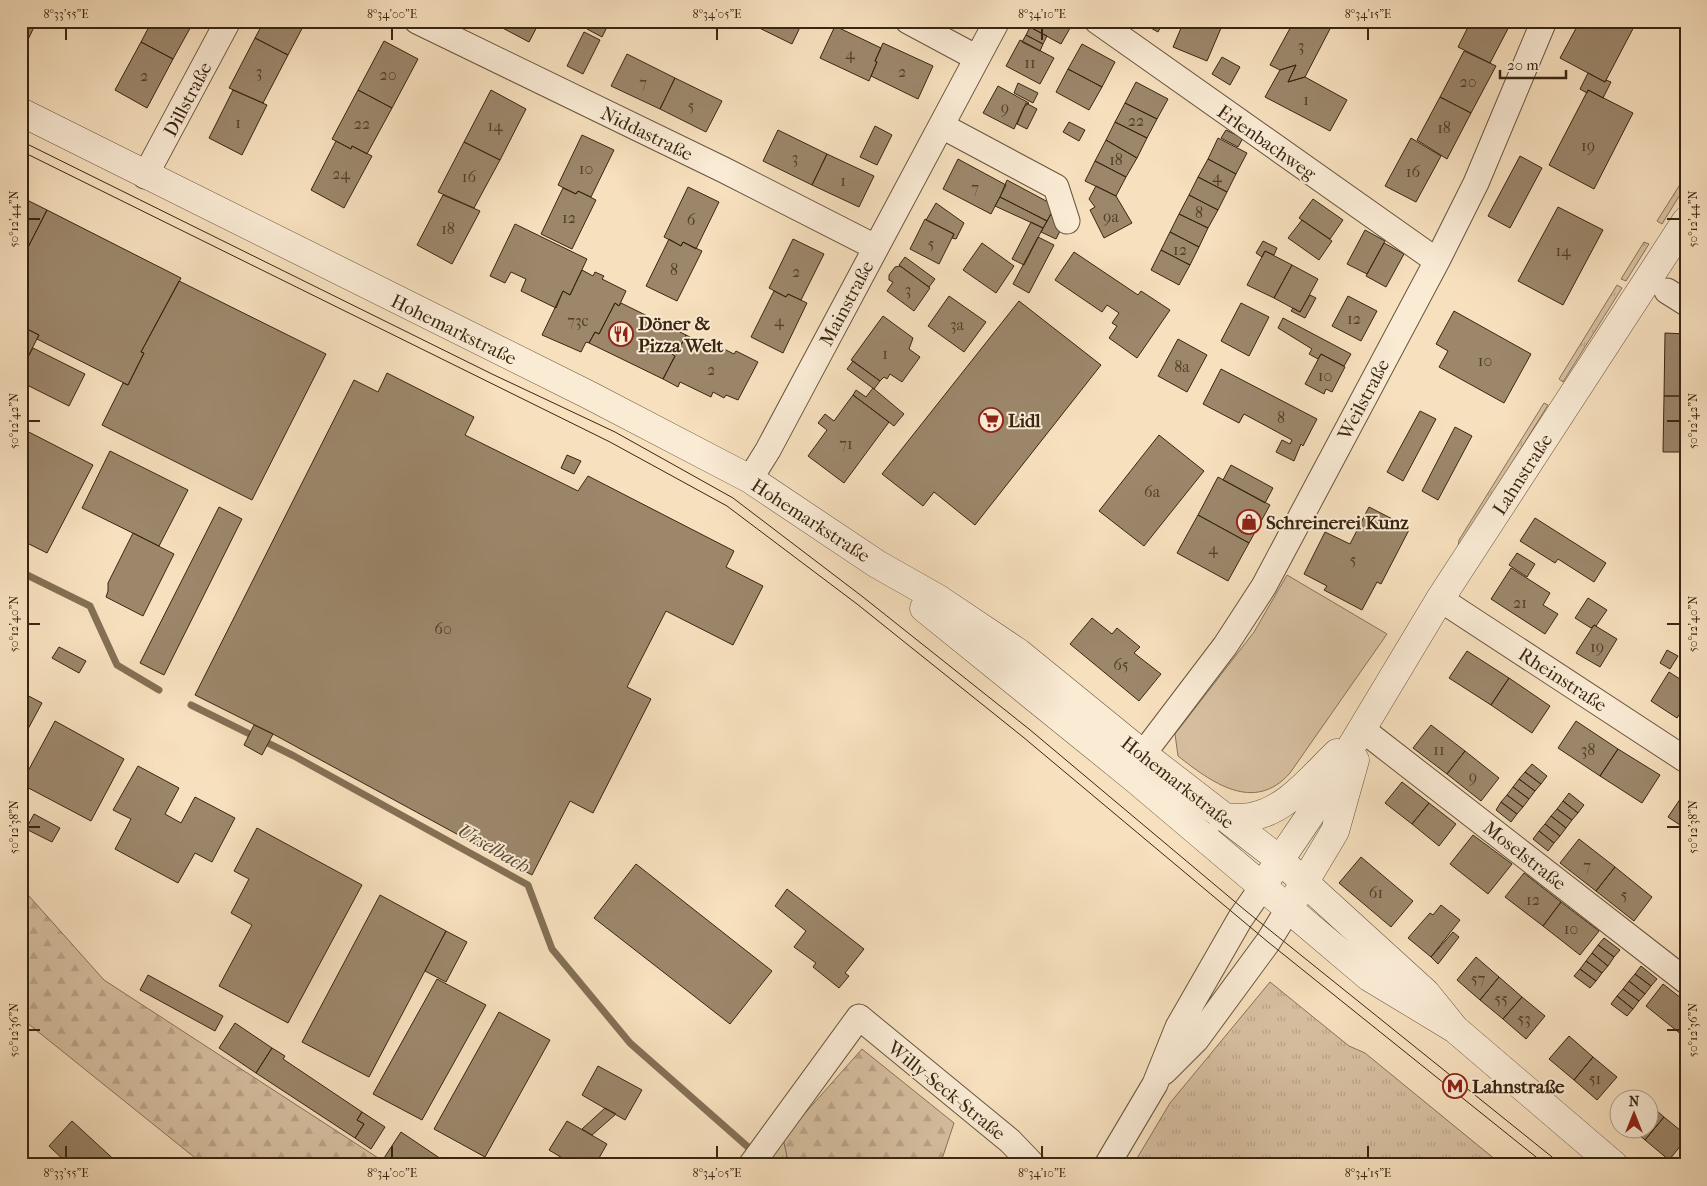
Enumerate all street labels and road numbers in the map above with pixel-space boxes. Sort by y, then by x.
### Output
street label: Dillstraße [159,58,217,140]
street label: Erlenbachweg [1213,101,1321,185]
street label: Niddastraße [597,102,696,166]
street label: Mainstraße [815,257,878,350]
street label: Hohemarkstraße [387,290,520,370]
street label: Weilstraße [1333,355,1394,444]
street label: Lahnstraße [1488,430,1557,519]
street label: Hohemarkstraße [747,474,874,567]
street label: Rheinstraße [1514,643,1611,717]
street label: Hohemarkstraße [1117,732,1238,834]
street label: Moselstraße [1479,817,1570,895]
street label: Willy-Seck-Straße [882,1036,1010,1145]

